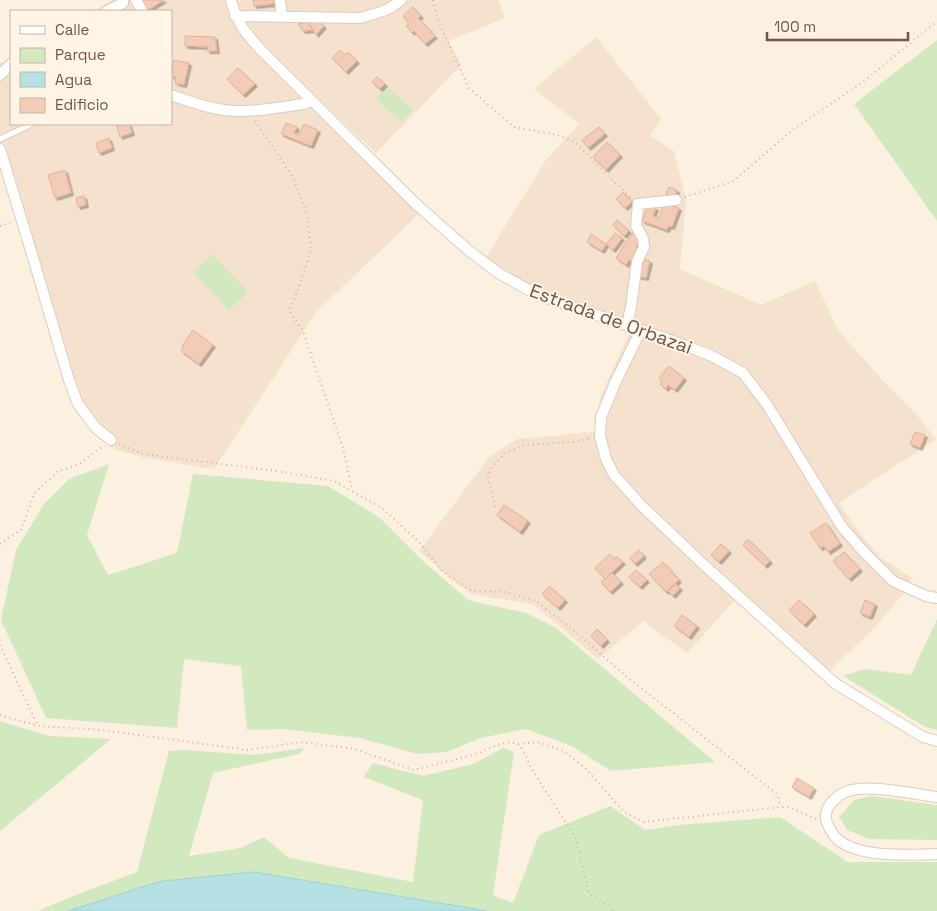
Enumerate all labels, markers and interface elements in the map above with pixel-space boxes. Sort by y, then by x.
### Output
legend [10,10,172,125]
scale bar [767,10,908,42]
text: 100 m [774,17,816,36]
text: Calle [55,20,90,39]
text: Parque [55,45,106,64]
text: Agua [55,70,92,89]
text: Edificio [55,95,109,114]
street label: Estrada de Orbazai [526,278,696,360]

